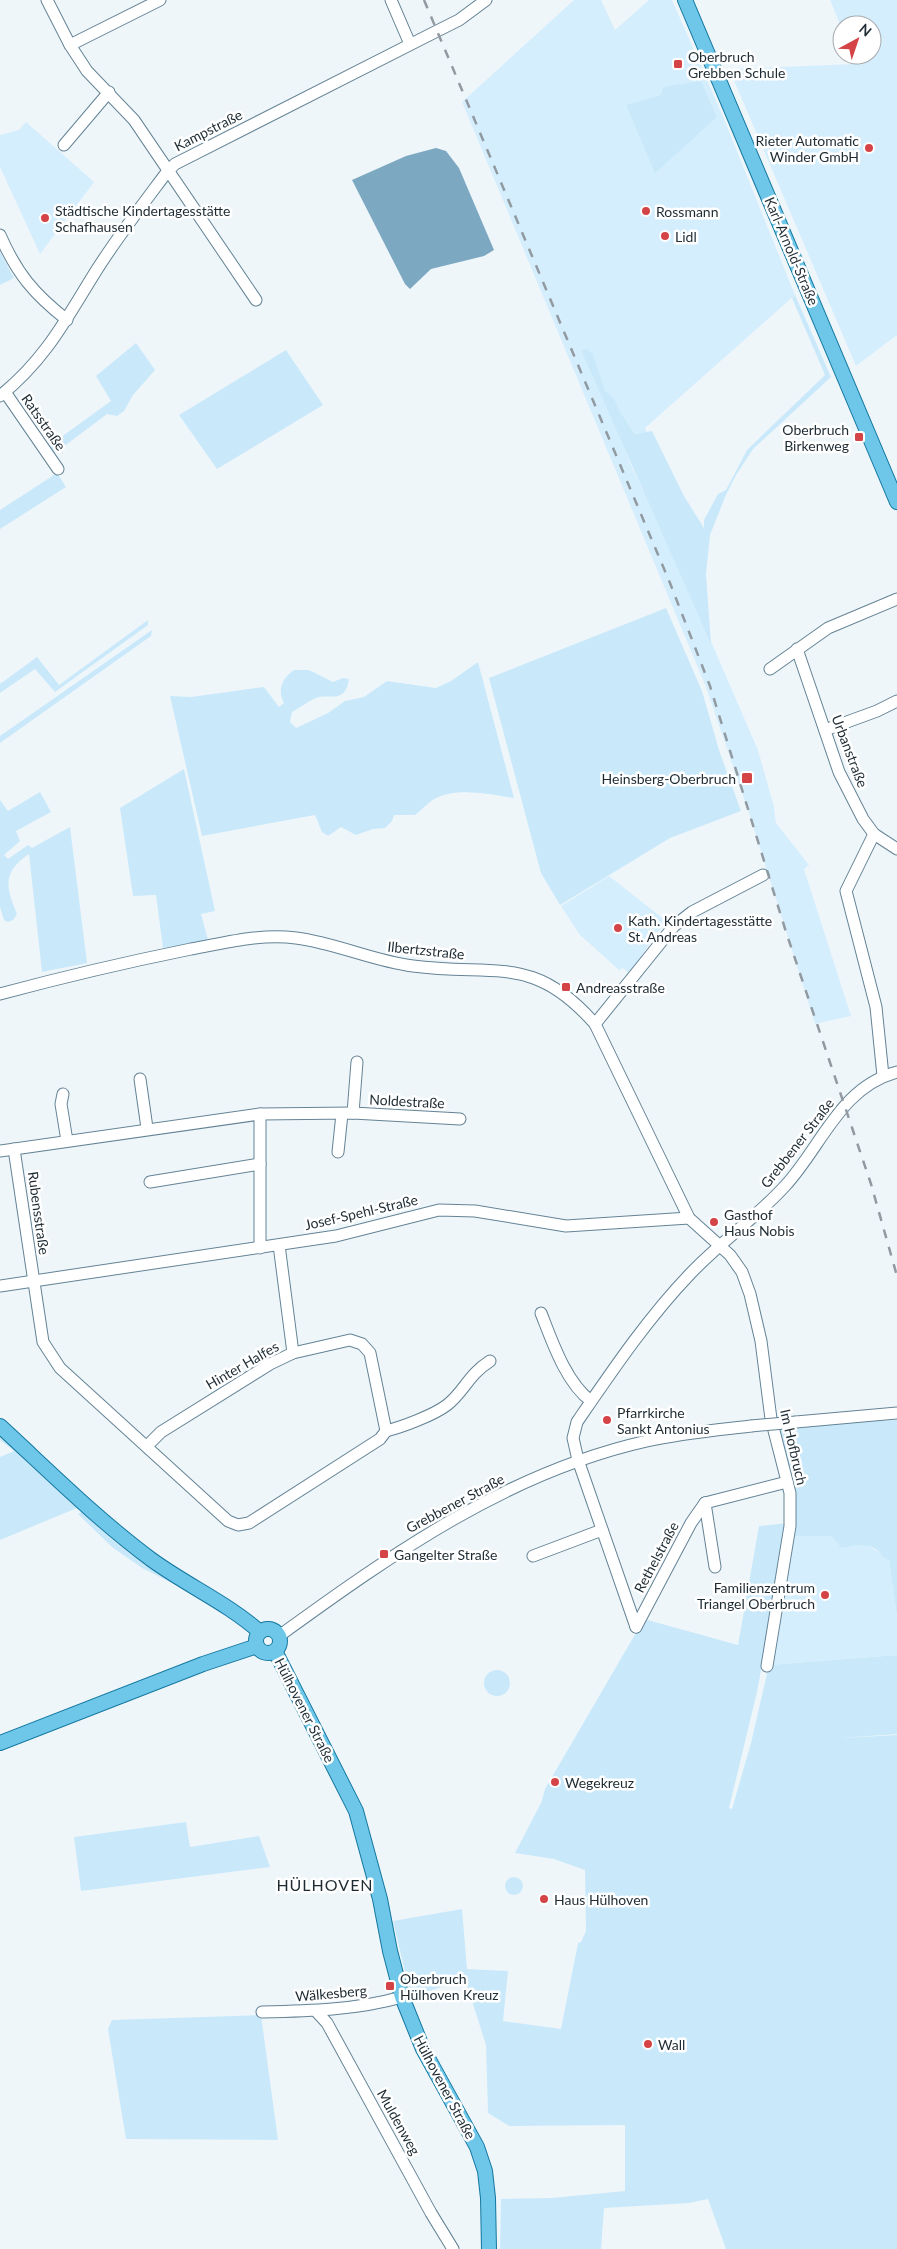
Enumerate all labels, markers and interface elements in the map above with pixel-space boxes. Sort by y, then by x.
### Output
north arrow [832,15,882,65]
text: N [856,20,875,40]
place label: Oberbruch Grebben Schule [688,48,785,81]
marker: Oberbruch Grebben Schule [672,58,684,70]
street label: Kampstraße [171,106,245,154]
place label: Rieter Automatic Winder GmbH [756,132,859,165]
marker: Rieter Automatic Winder GmbH [863,142,875,154]
street label: Karl-Arnold-Straße [761,194,823,308]
place label: Städtische Kindertagesstätte Schafhausen [55,202,231,235]
place label: Rossmann [656,203,718,220]
marker: Rossmann [640,205,652,217]
marker: Städtische Kindertagesstätte Schafhausen [39,212,51,224]
place label: Lidl [675,228,697,245]
marker: Lidl [659,230,671,242]
street label: Ratsstraße [18,390,70,454]
place label: Oberbruch Birkenweg [782,421,849,454]
marker: Oberbruch Birkenweg [853,431,865,443]
street label: Urbanstraße [828,712,872,790]
place label: Heinsberg-Oberbruch [602,770,736,787]
marker: Heinsberg-Oberbruch [740,771,754,785]
place label: Kath. Kindertagesstätte St. Andreas [628,912,772,945]
marker: Kath. Kindertagesstätte St. Andreas [612,922,624,934]
street label: Ilbertzstraße [387,938,465,962]
place label: Andreasstraße [576,979,665,996]
marker: Andreasstraße [560,981,572,993]
street label: Noldestraße [369,1091,445,1111]
street label: Grebbener Straße [757,1095,837,1191]
street label: Rubensstraße [25,1170,53,1256]
street label: Josef-Spehl-Straße [303,1191,419,1233]
place label: Gasthof Haus Nobis [724,1206,795,1239]
marker: Gasthof Haus Nobis [708,1216,720,1228]
street label: Hinter Halfes [203,1337,281,1393]
place label: Pfarrkirche Sankt Antonius [617,1404,710,1437]
street label: Im Hofbruch [777,1407,811,1487]
marker: Pfarrkirche Sankt Antonius [601,1414,613,1426]
street label: Grebbener Straße [403,1470,507,1536]
street label: Rethelstraße [630,1519,682,1595]
place label: Gangelter Straße [394,1546,497,1563]
marker: Gangelter Straße [378,1548,390,1560]
place label: Familienzentrum Triangel Oberbruch [697,1579,815,1612]
marker: Familienzentrum Triangel Oberbruch [819,1589,831,1601]
street label: Hülhovener Straße [271,1655,339,1765]
place label: Wegekreuz [565,1774,634,1791]
marker: Wegekreuz [549,1776,561,1788]
district label: HÜLHOVEN [276,1875,374,1894]
place label: Haus Hülhoven [554,1891,648,1908]
marker: Haus Hülhoven [538,1893,550,1905]
place label: Oberbruch Hülhoven Kreuz [400,1970,499,2003]
marker: Oberbruch Hülhoven Kreuz [384,1980,396,1992]
street label: Wälkesberg [295,1981,367,2005]
street label: Hülhovener Straße [411,2032,479,2142]
place label: Wall [658,2036,685,2053]
marker: Wall [642,2038,654,2050]
street label: Muldenweg [374,2086,424,2158]

